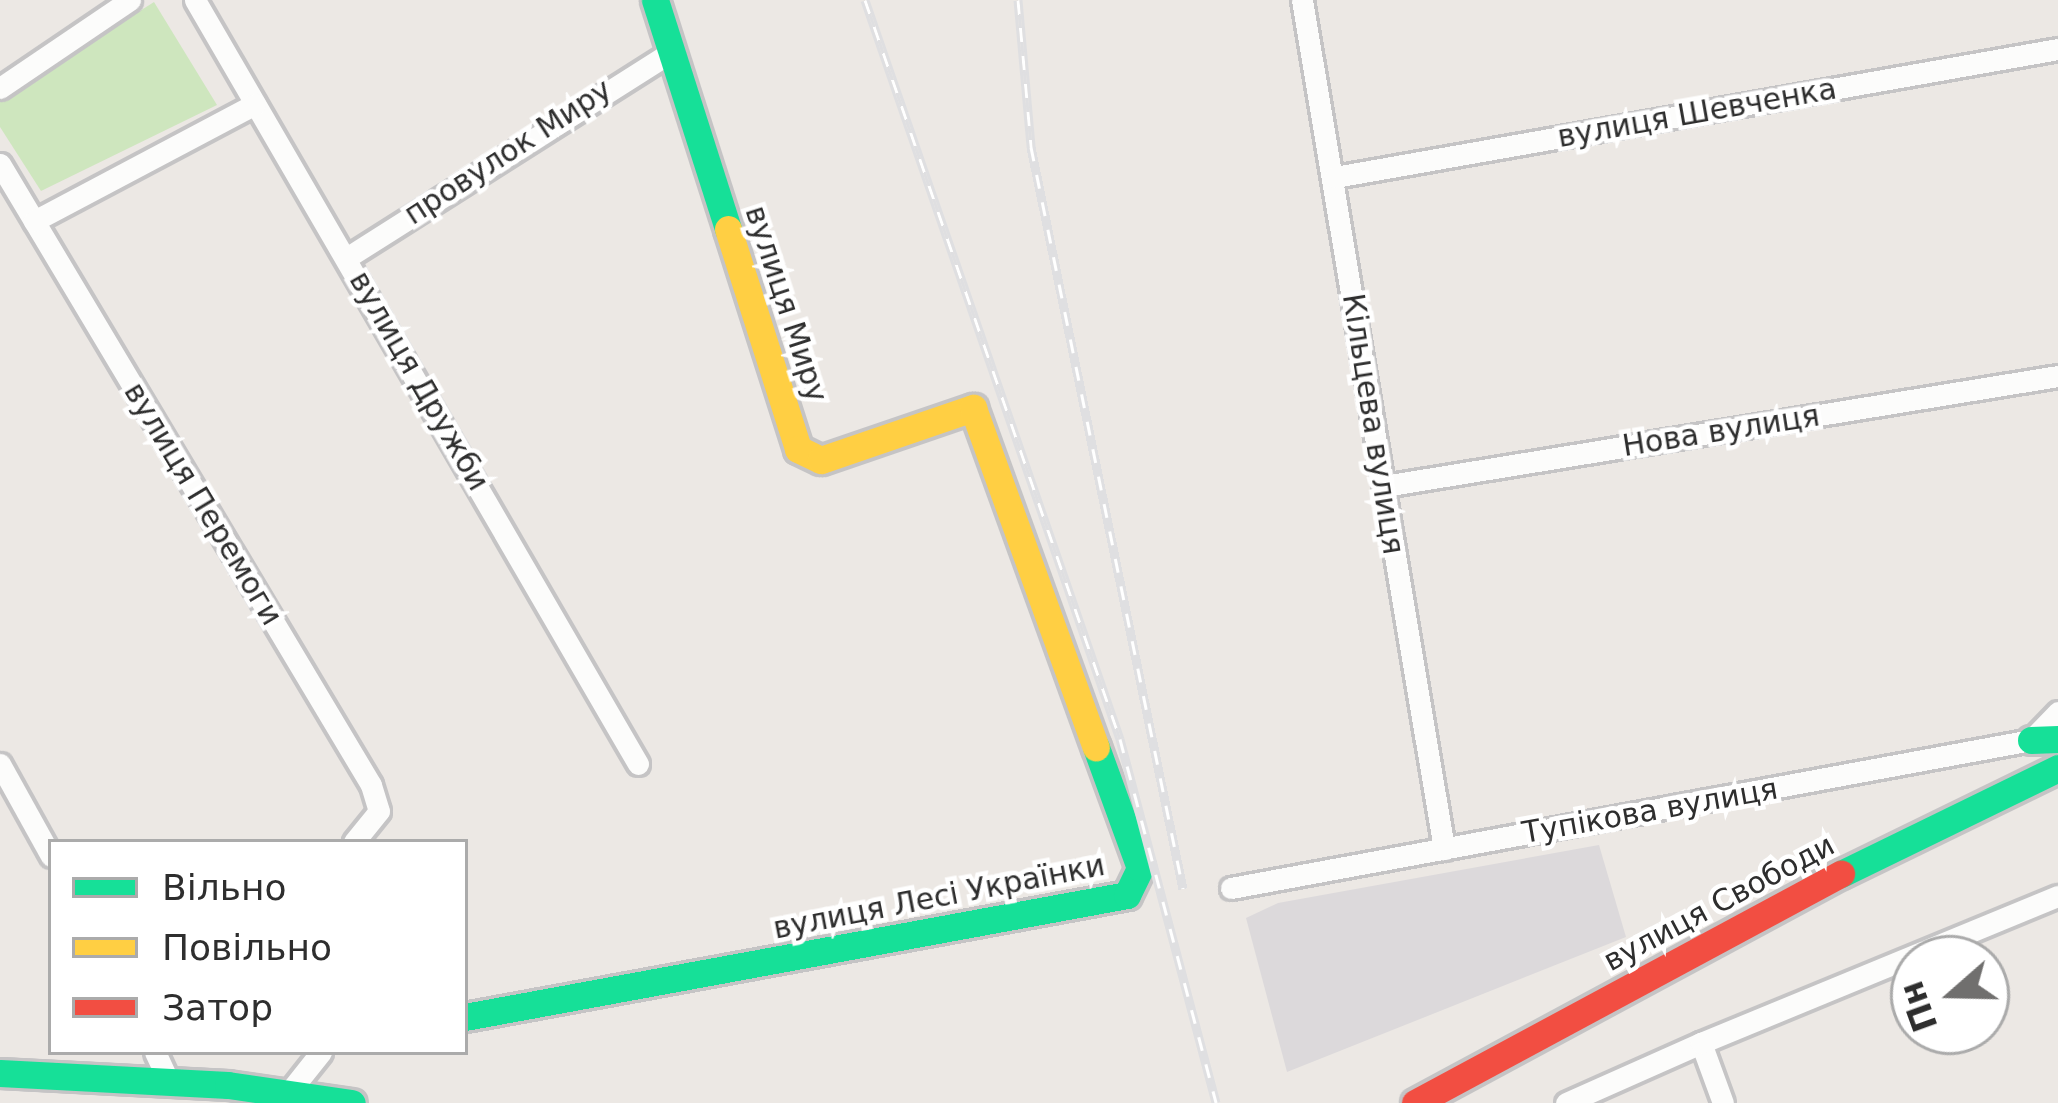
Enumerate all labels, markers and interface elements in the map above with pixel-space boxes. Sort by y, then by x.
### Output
street label: вулиця Шевченка [1555,71,1839,155]
street label: провулок Миру [398,72,618,232]
street label: вулиця Миру [737,201,835,407]
street label: вулиця Дружби [342,265,496,497]
street label: Кільцева вулиця [1335,291,1411,557]
street label: вулиця Перемоги [116,376,290,632]
street label: Нова вулиця [1620,398,1822,464]
street label: Тупікова вулиця [1520,771,1780,851]
street label: вулиця Свободи [1597,827,1841,979]
legend [48,839,468,1055]
street label: вулиця Лесі Українки [770,847,1108,947]
text: Вільно [162,867,287,908]
text: Повільно [162,927,332,968]
north arrow [1890,935,2010,1055]
text: Пн [1892,976,1945,1037]
text: Затор [162,987,273,1028]

